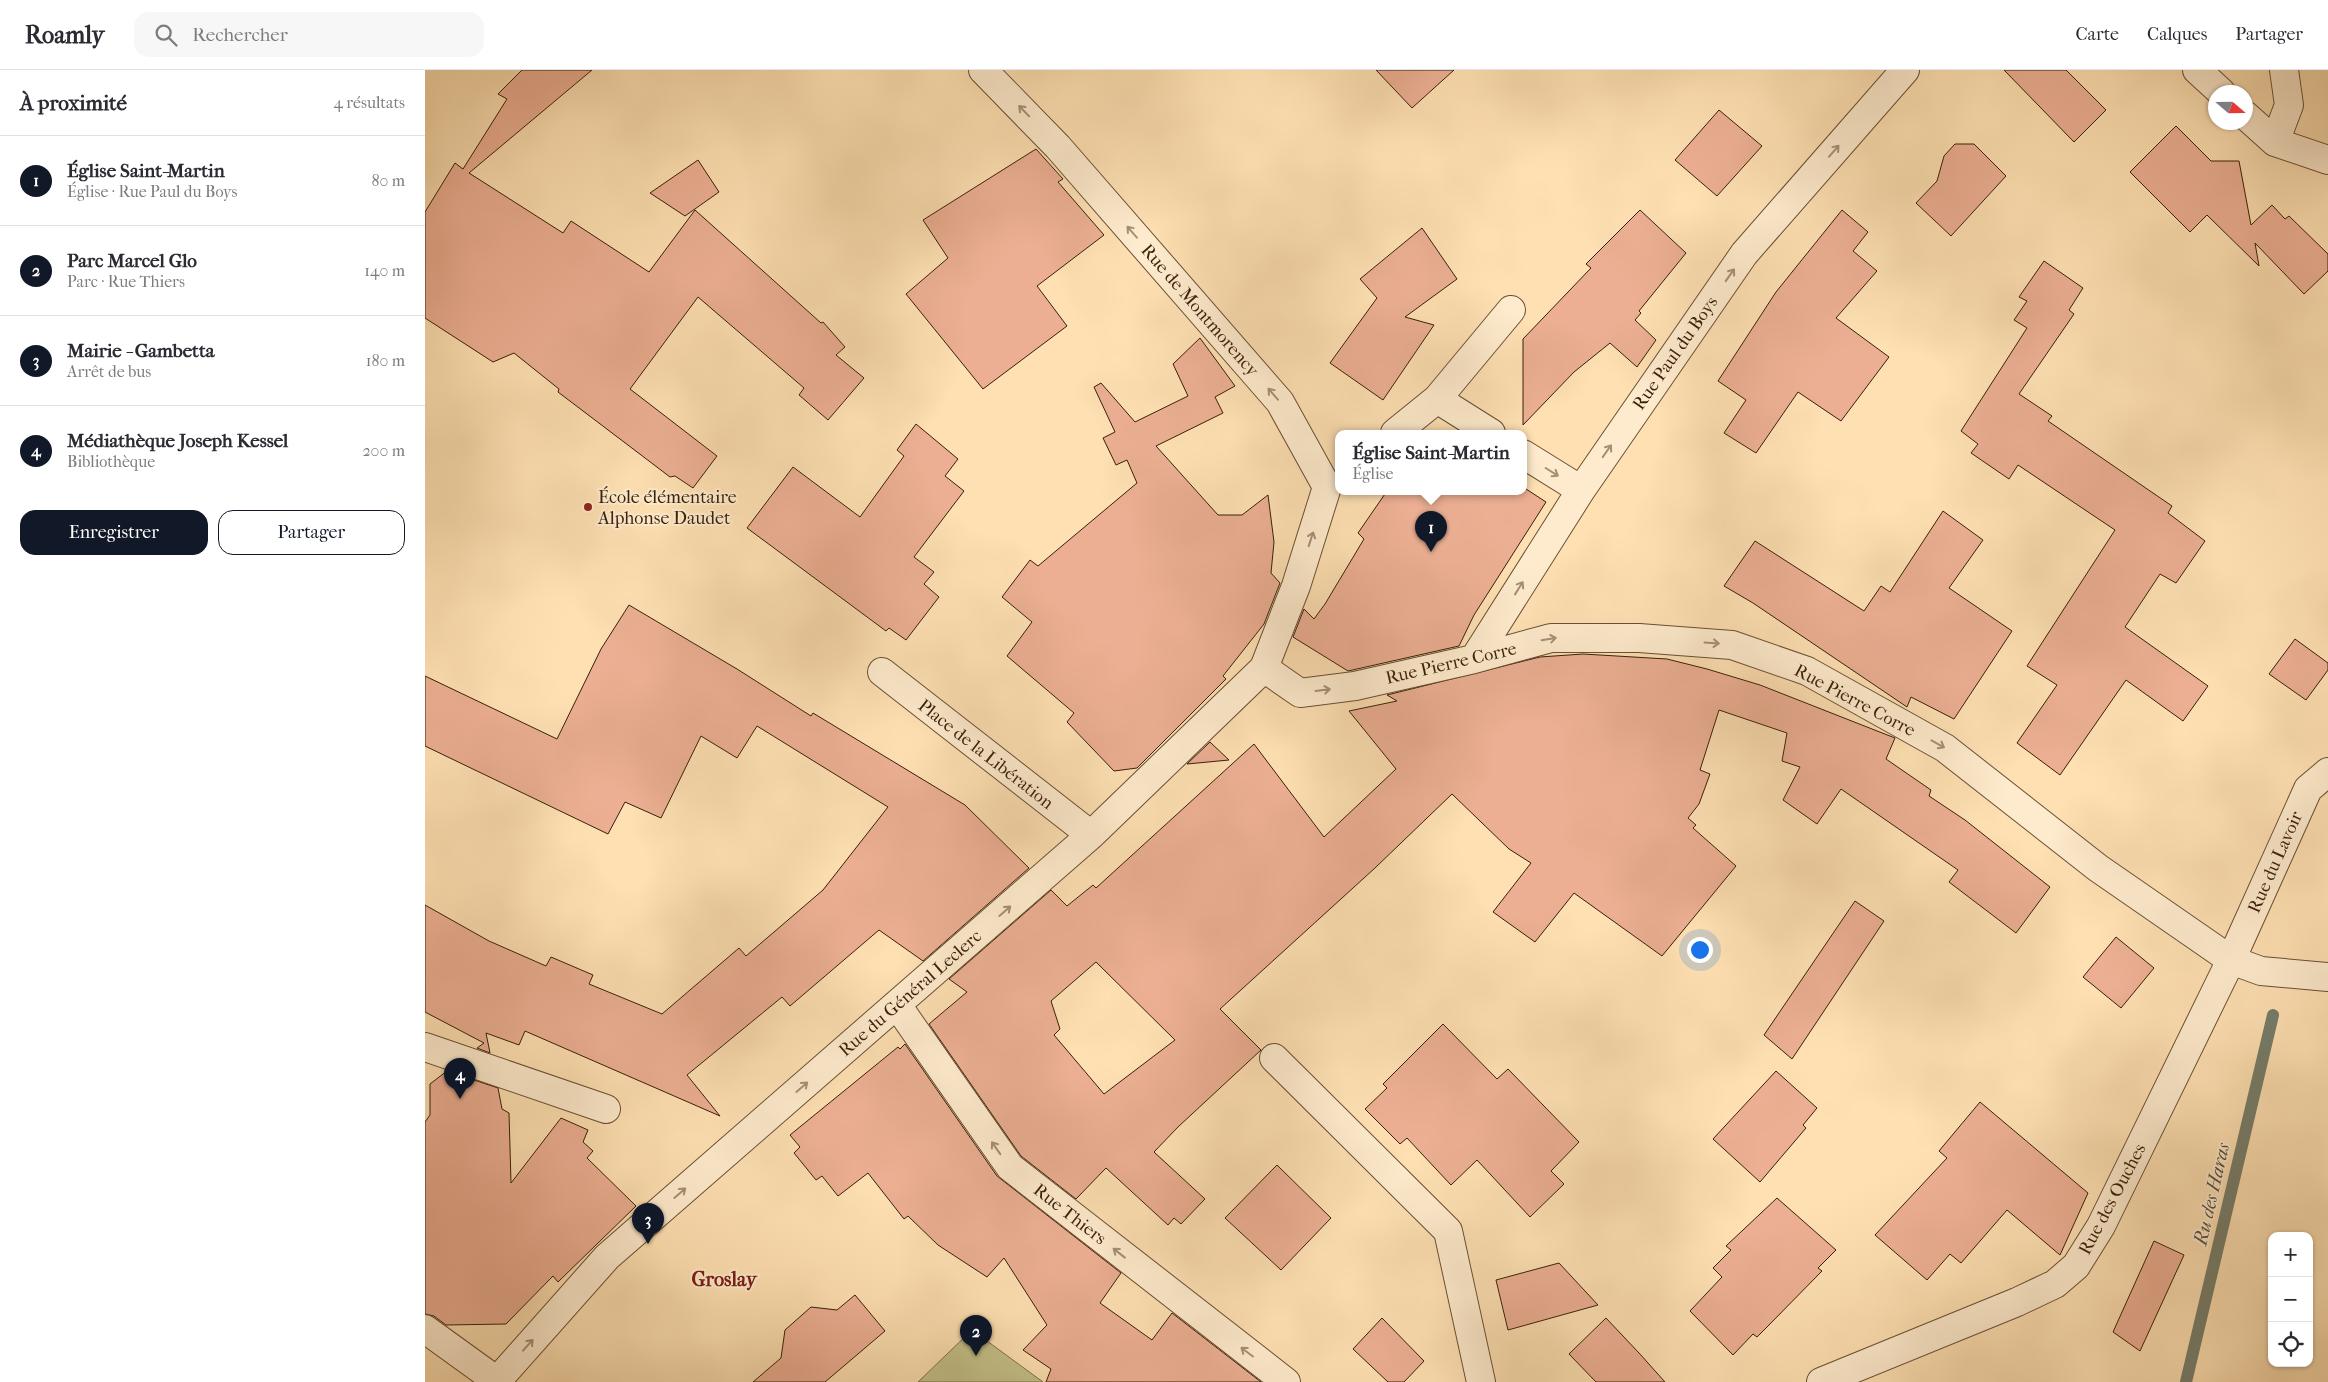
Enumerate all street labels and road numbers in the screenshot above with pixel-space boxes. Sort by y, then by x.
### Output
street label: Rue de Montmorency [1136,240,1264,382]
street label: Rue Paul du Boys [1628,292,1723,414]
street label: Rue Pierre Corre [1384,638,1519,689]
street label: Rue Pierre Corre [1791,660,1919,741]
street label: Place de la Libération [914,695,1058,814]
street label: Rue du Lavoir [2244,808,2307,916]
street label: Rue du Général Leclerc [835,926,986,1061]
street label: Rue des Ouches [2074,1140,2151,1258]
street label: Rue Thiers [1029,1179,1111,1250]

